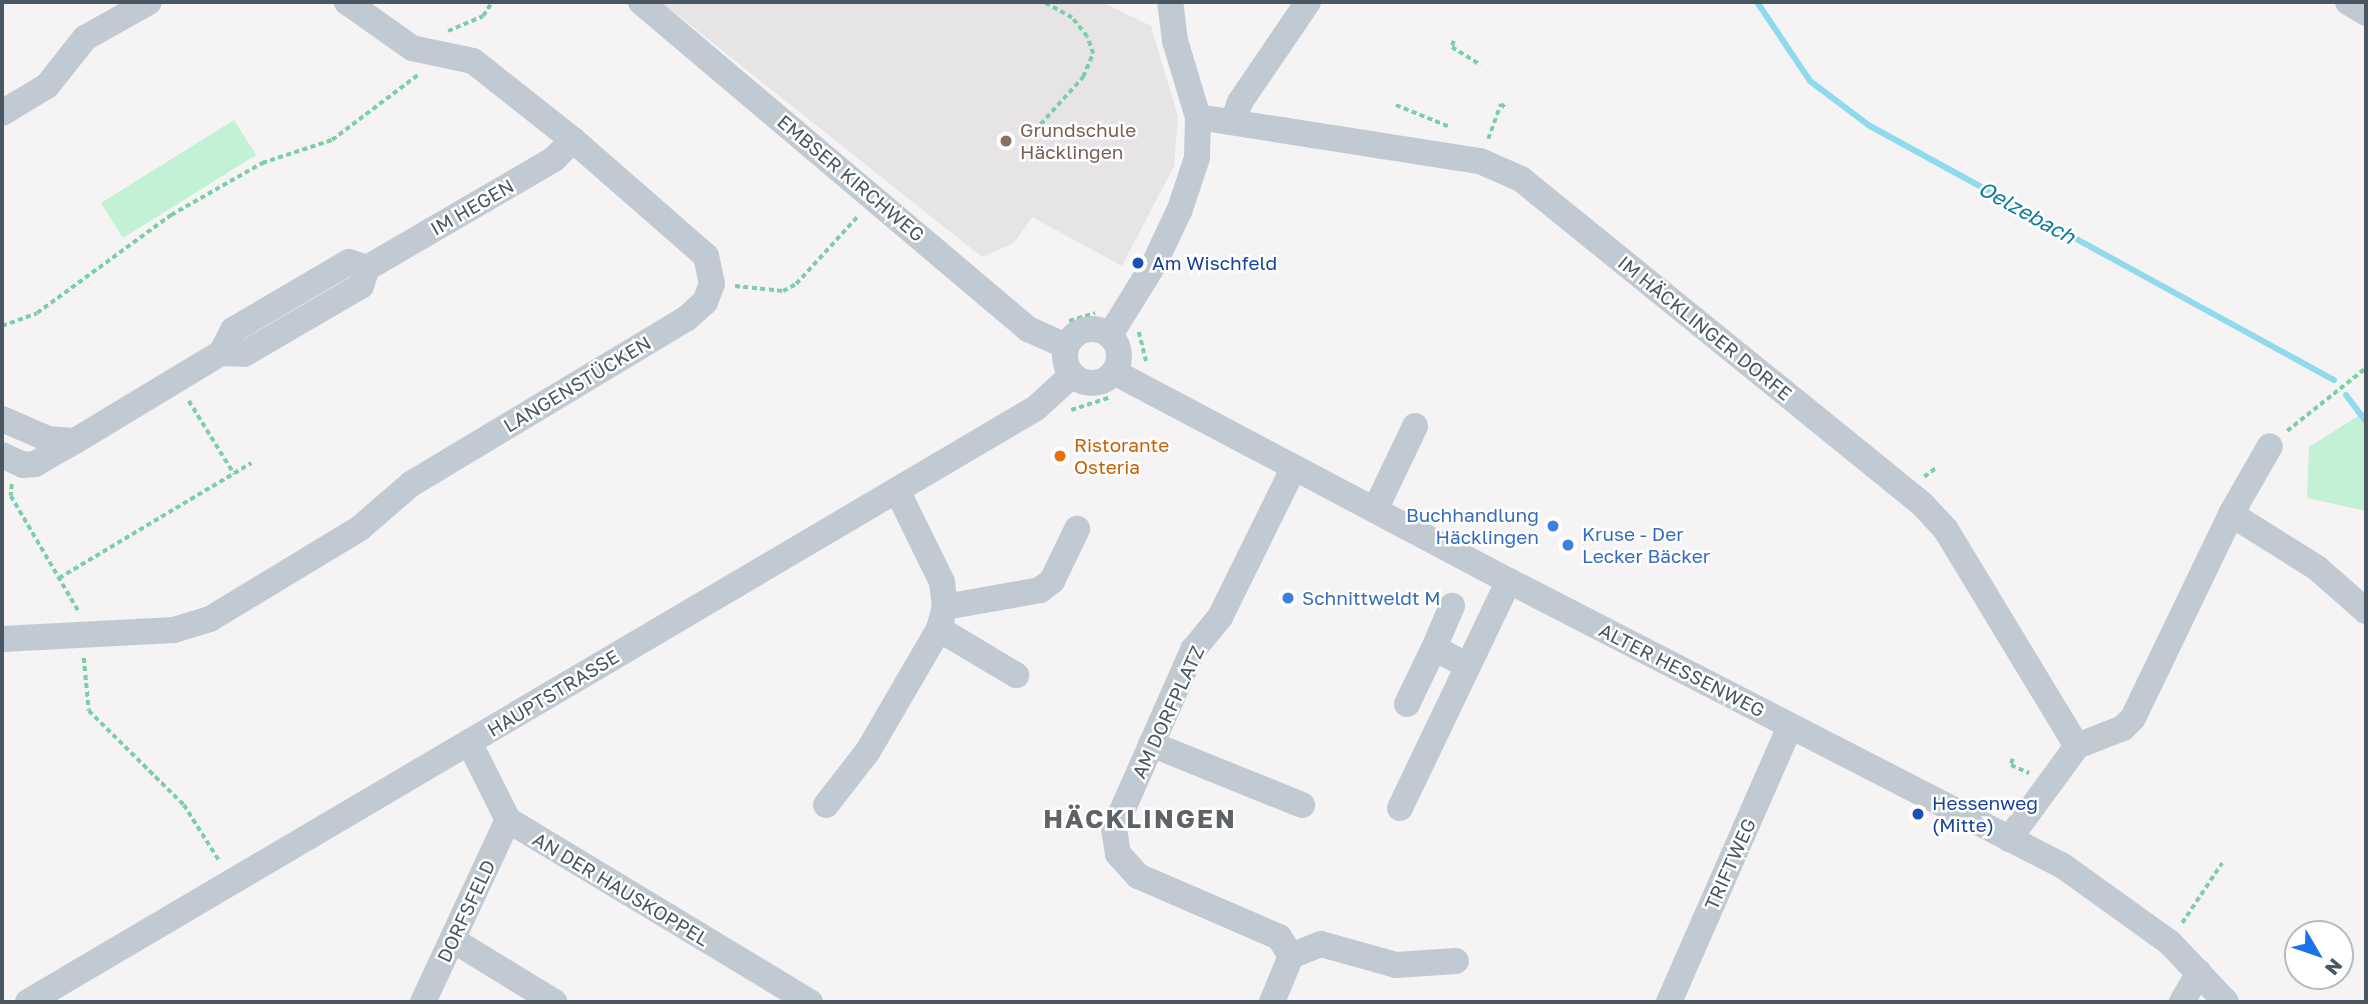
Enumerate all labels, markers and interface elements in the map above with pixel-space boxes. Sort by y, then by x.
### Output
street label: EMBSER KIRCHWEG [773,110,929,246]
place label: Grundschule Häcklingen [1020,119,1136,163]
marker: Grundschule Häcklingen [998,133,1014,149]
street label: IM HEGEN [426,174,518,240]
water label: Oelzebach [1974,175,2080,249]
street label: IM HÄCKLINGER DORFE [1614,251,1796,405]
place label: Am Wischfeld [1152,252,1277,274]
marker: Am Wischfeld [1130,255,1146,271]
street label: LANGENSTÜCKEN [499,331,655,437]
place label: Ristorante Osteria [1074,434,1169,478]
marker: Ristorante Osteria [1052,448,1068,464]
place label: Buchhandlung Häcklingen [1406,504,1539,548]
marker: Buchhandlung Häcklingen [1545,518,1561,534]
place label: Kruse - Der Lecker Bäcker [1582,523,1710,567]
marker: Kruse - Der Lecker Bäcker [1560,537,1576,553]
place label: Schnittweldt M [1302,587,1441,609]
marker: Schnittweldt M [1280,590,1296,606]
street label: ALTER HESSENWEG [1595,618,1769,722]
street label: AM DORFPLATZ [1127,642,1209,782]
street label: HAUPTSTRASSE [483,645,623,741]
place label: Hessenweg (Mitte) [1932,792,2038,836]
district label: HÄCKLINGEN [1044,803,1236,835]
marker: Hessenweg (Mitte) [1910,806,1926,822]
street label: TRIFTWEG [1700,815,1760,913]
street label: AN DER HAUSKOPPEL [529,827,713,951]
street label: DORFSFELD [432,856,500,966]
north arrow [2284,920,2354,990]
text: N [2321,954,2348,980]

